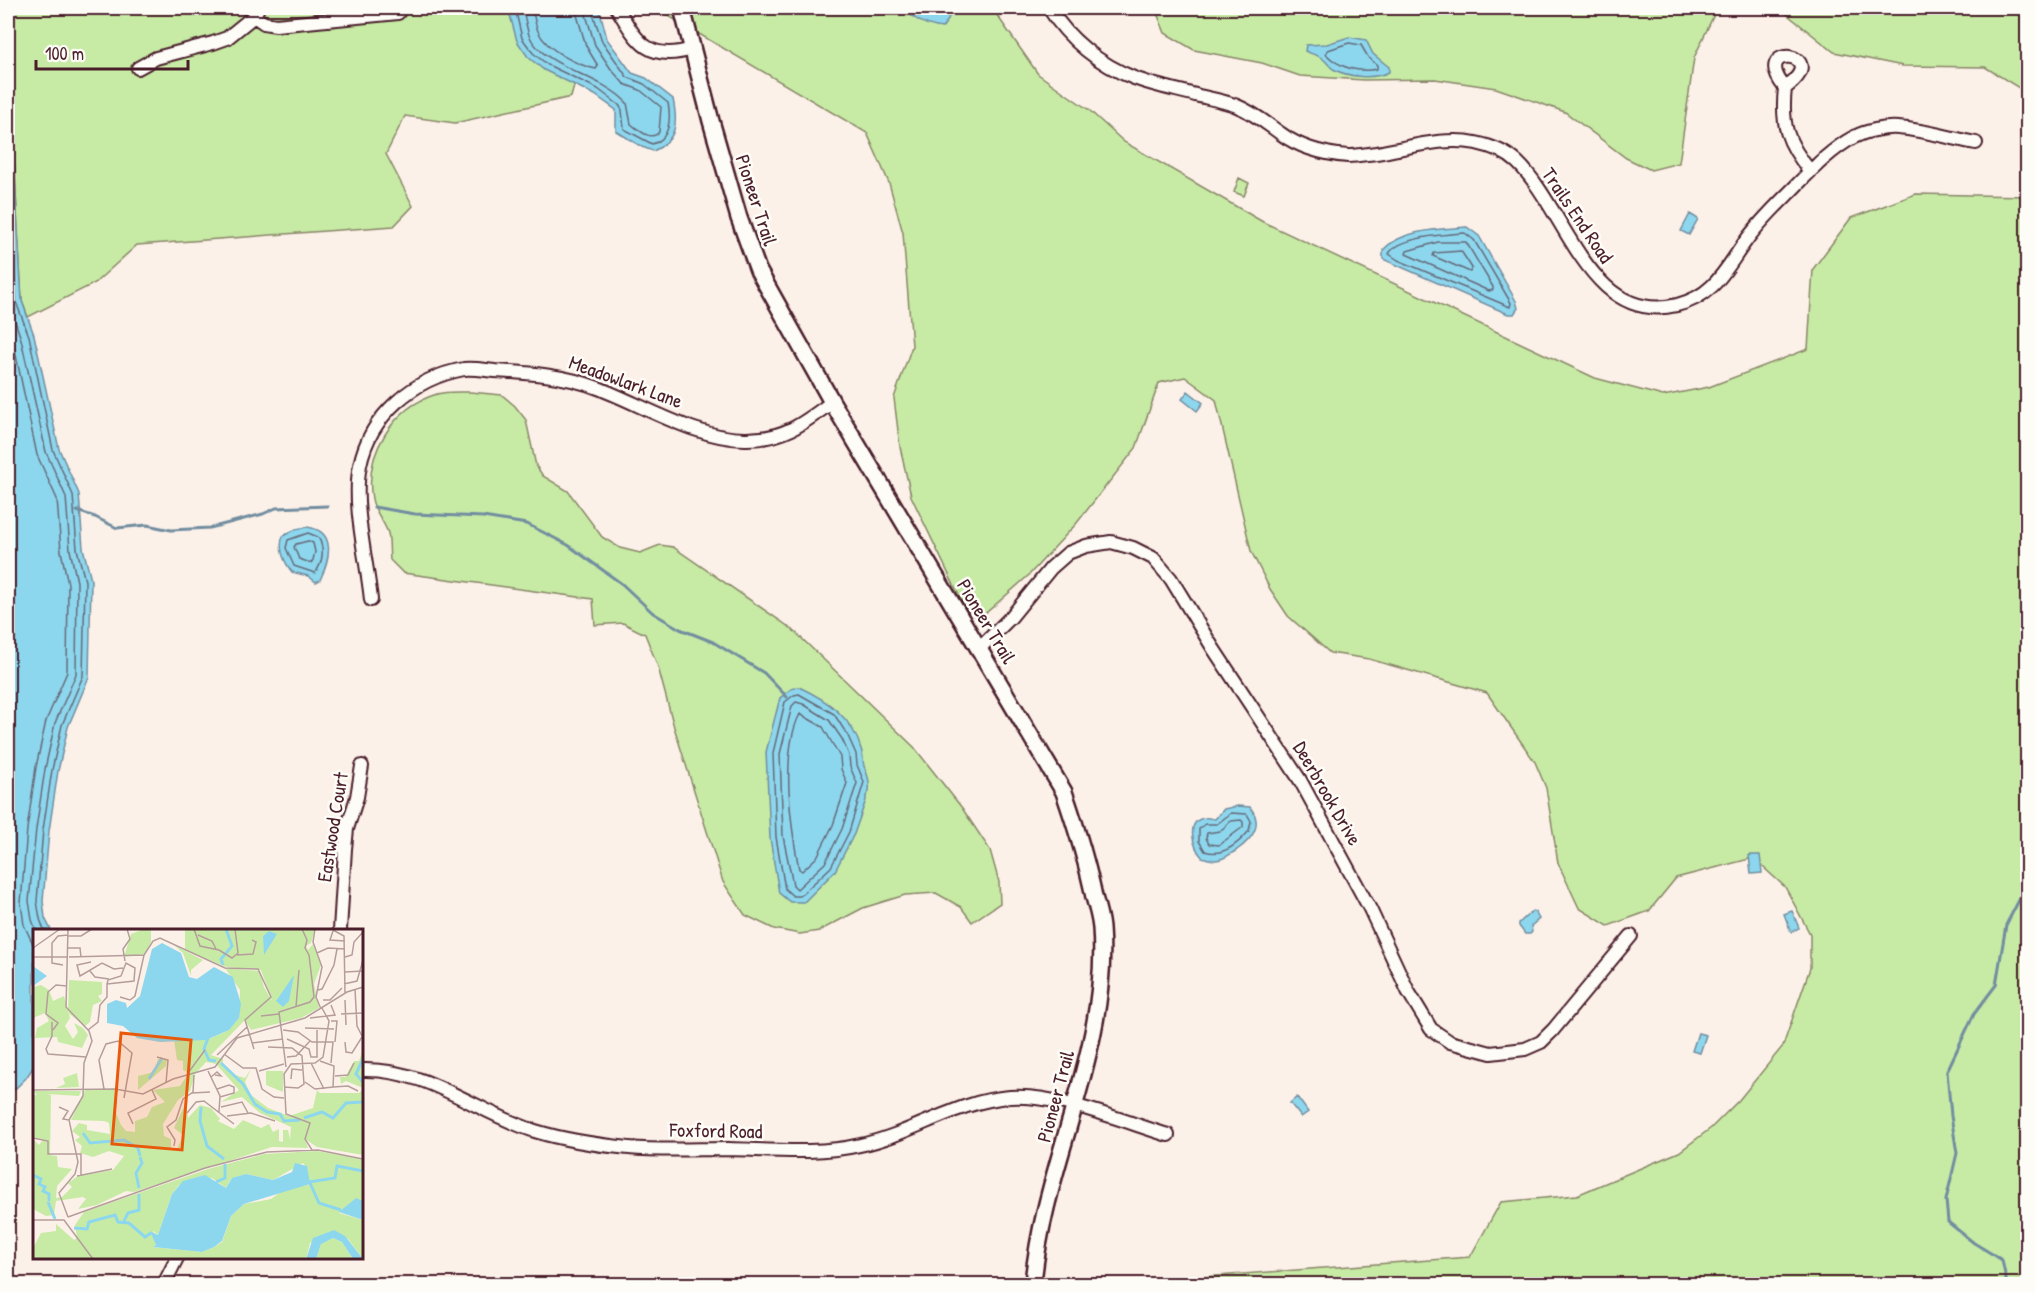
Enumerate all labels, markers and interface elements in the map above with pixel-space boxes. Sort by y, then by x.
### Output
scale bar [36,33,188,71]
text: 100 m [45,41,84,66]
street label: Pioneer Trail [730,151,785,250]
street label: Trails End Road [1536,162,1620,268]
street label: Meadowlark Lane [566,348,686,414]
street label: Pioneer Trail [951,574,1023,669]
street label: Deerbrook Drive [1287,736,1369,850]
street label: Eastwood Court [310,769,354,884]
inset map [33,929,363,1259]
street label: Pioneer Trail [1030,1046,1080,1145]
street label: Foxford Road [668,1116,763,1144]

